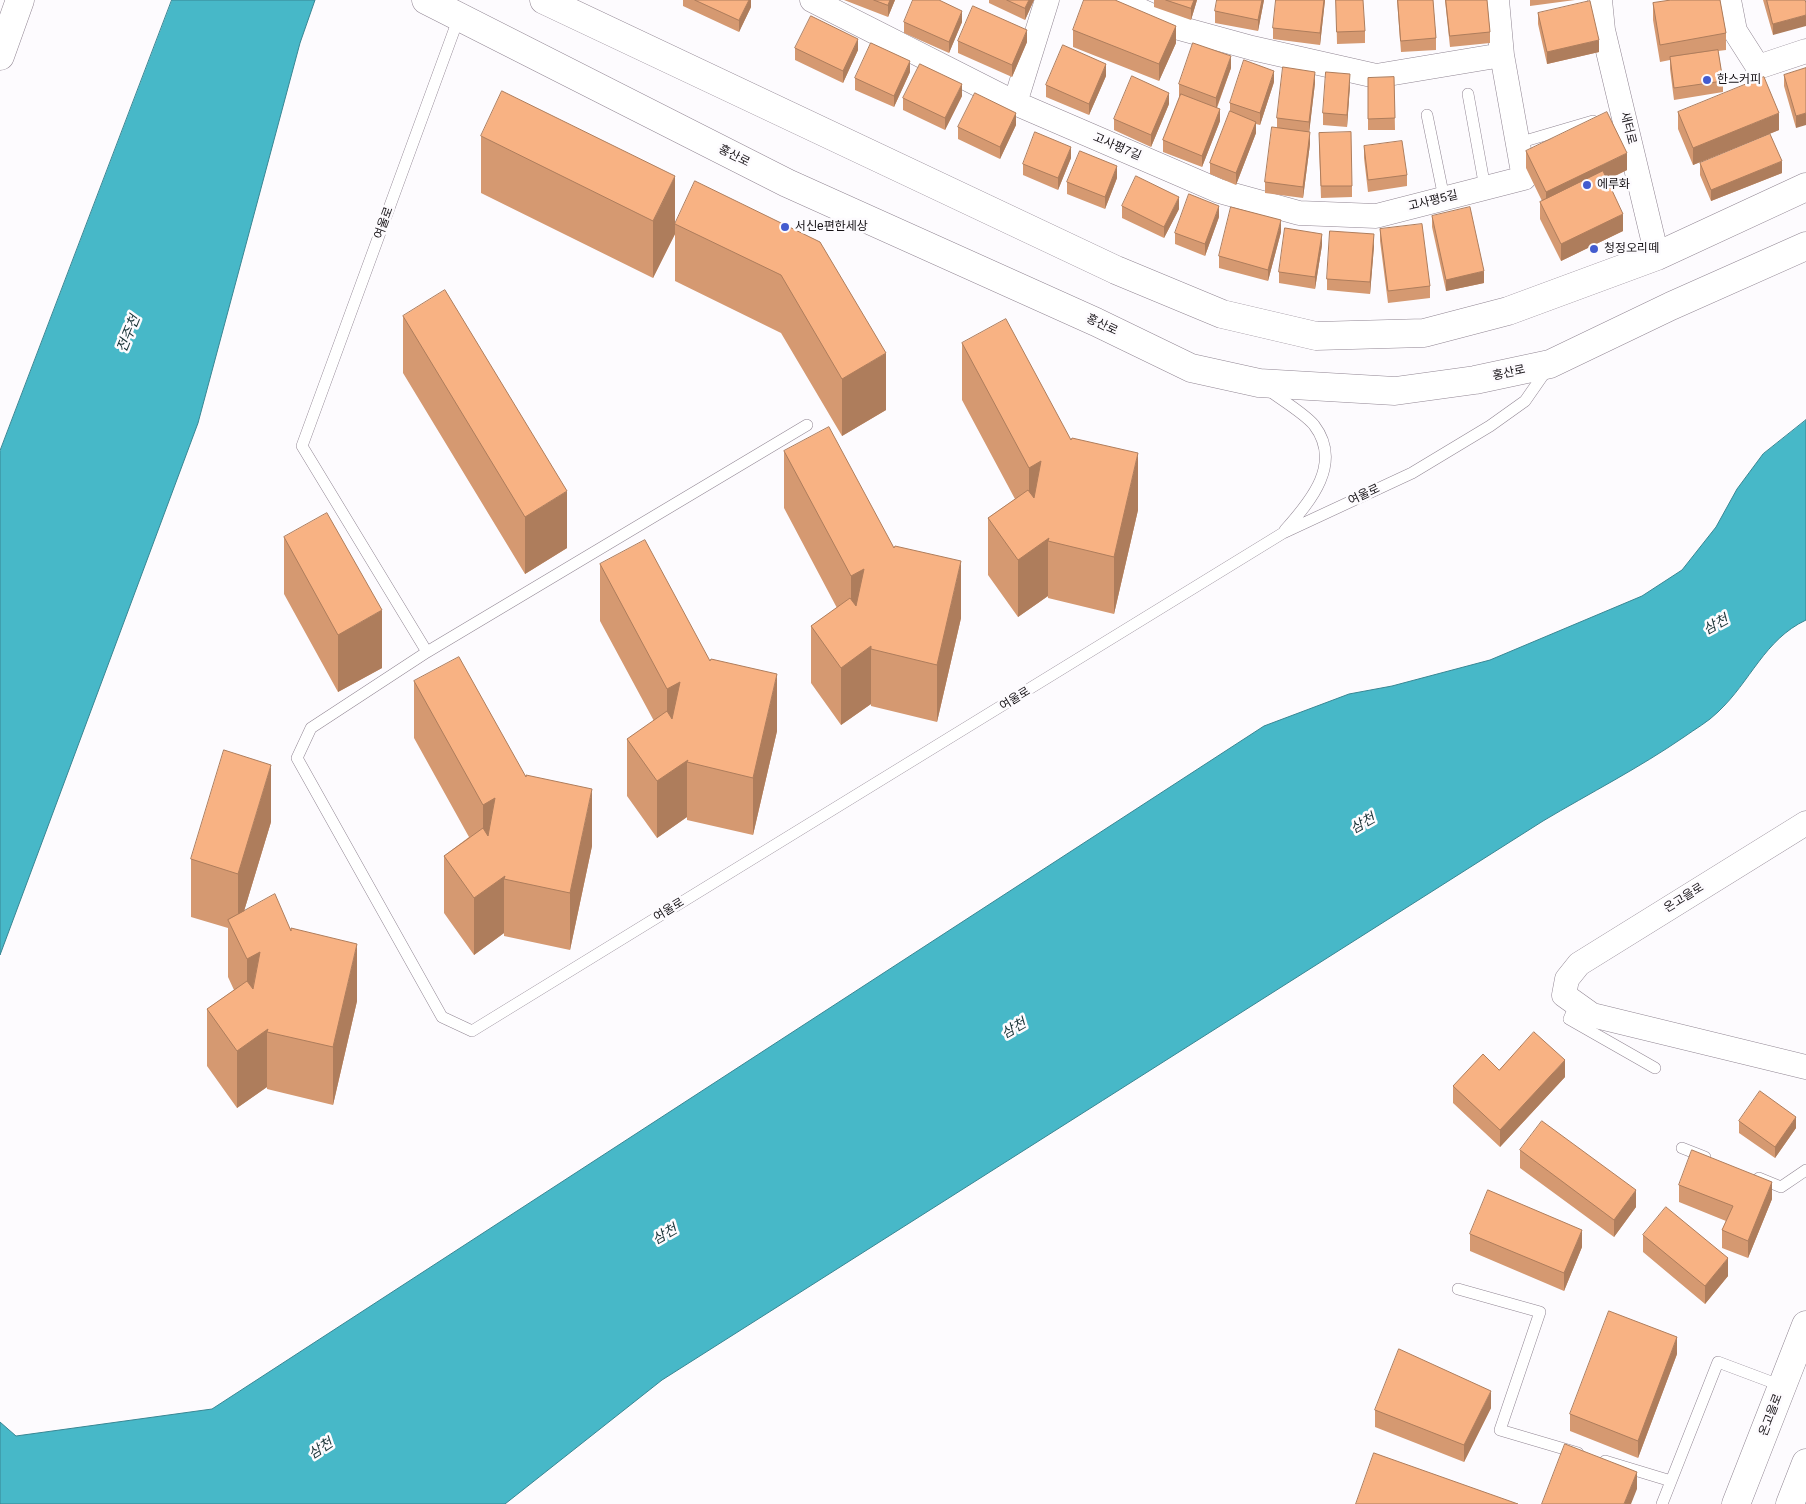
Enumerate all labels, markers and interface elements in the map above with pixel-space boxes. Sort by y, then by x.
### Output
place label: 한스커피 [1717,73,1761,87]
marker: 한스커피 [1701,74,1713,86]
street label: 새터로 [1617,110,1639,146]
street label: 고사평7길 [1091,130,1143,164]
street label: 홍산로 [716,142,752,170]
place label: 에루화 [1597,178,1630,192]
marker: 에루화 [1581,179,1593,191]
street label: 고사평5길 [1407,188,1459,214]
street label: 여울로 [372,205,396,241]
place label: 서신e편한세상 [795,220,868,234]
marker: 서신e편한세상 [779,221,791,233]
place label: 청정오리떼 [1604,242,1659,256]
marker: 청정오리떼 [1588,243,1600,255]
street label: 홍산로 [1084,311,1120,339]
water label: 전주천 [114,313,144,355]
street label: 홍산로 [1491,363,1527,383]
street label: 여울로 [1346,481,1382,509]
water label: 삼천 [1701,611,1731,639]
street label: 여울로 [997,684,1033,714]
water label: 삼천 [1348,810,1378,838]
street label: 온고을로 [1661,880,1707,916]
street label: 여울로 [651,895,687,925]
water label: 삼천 [999,1015,1029,1043]
water label: 삼천 [650,1221,680,1249]
street label: 온고을로 [1756,1392,1786,1438]
water label: 삼천 [306,1435,336,1463]

